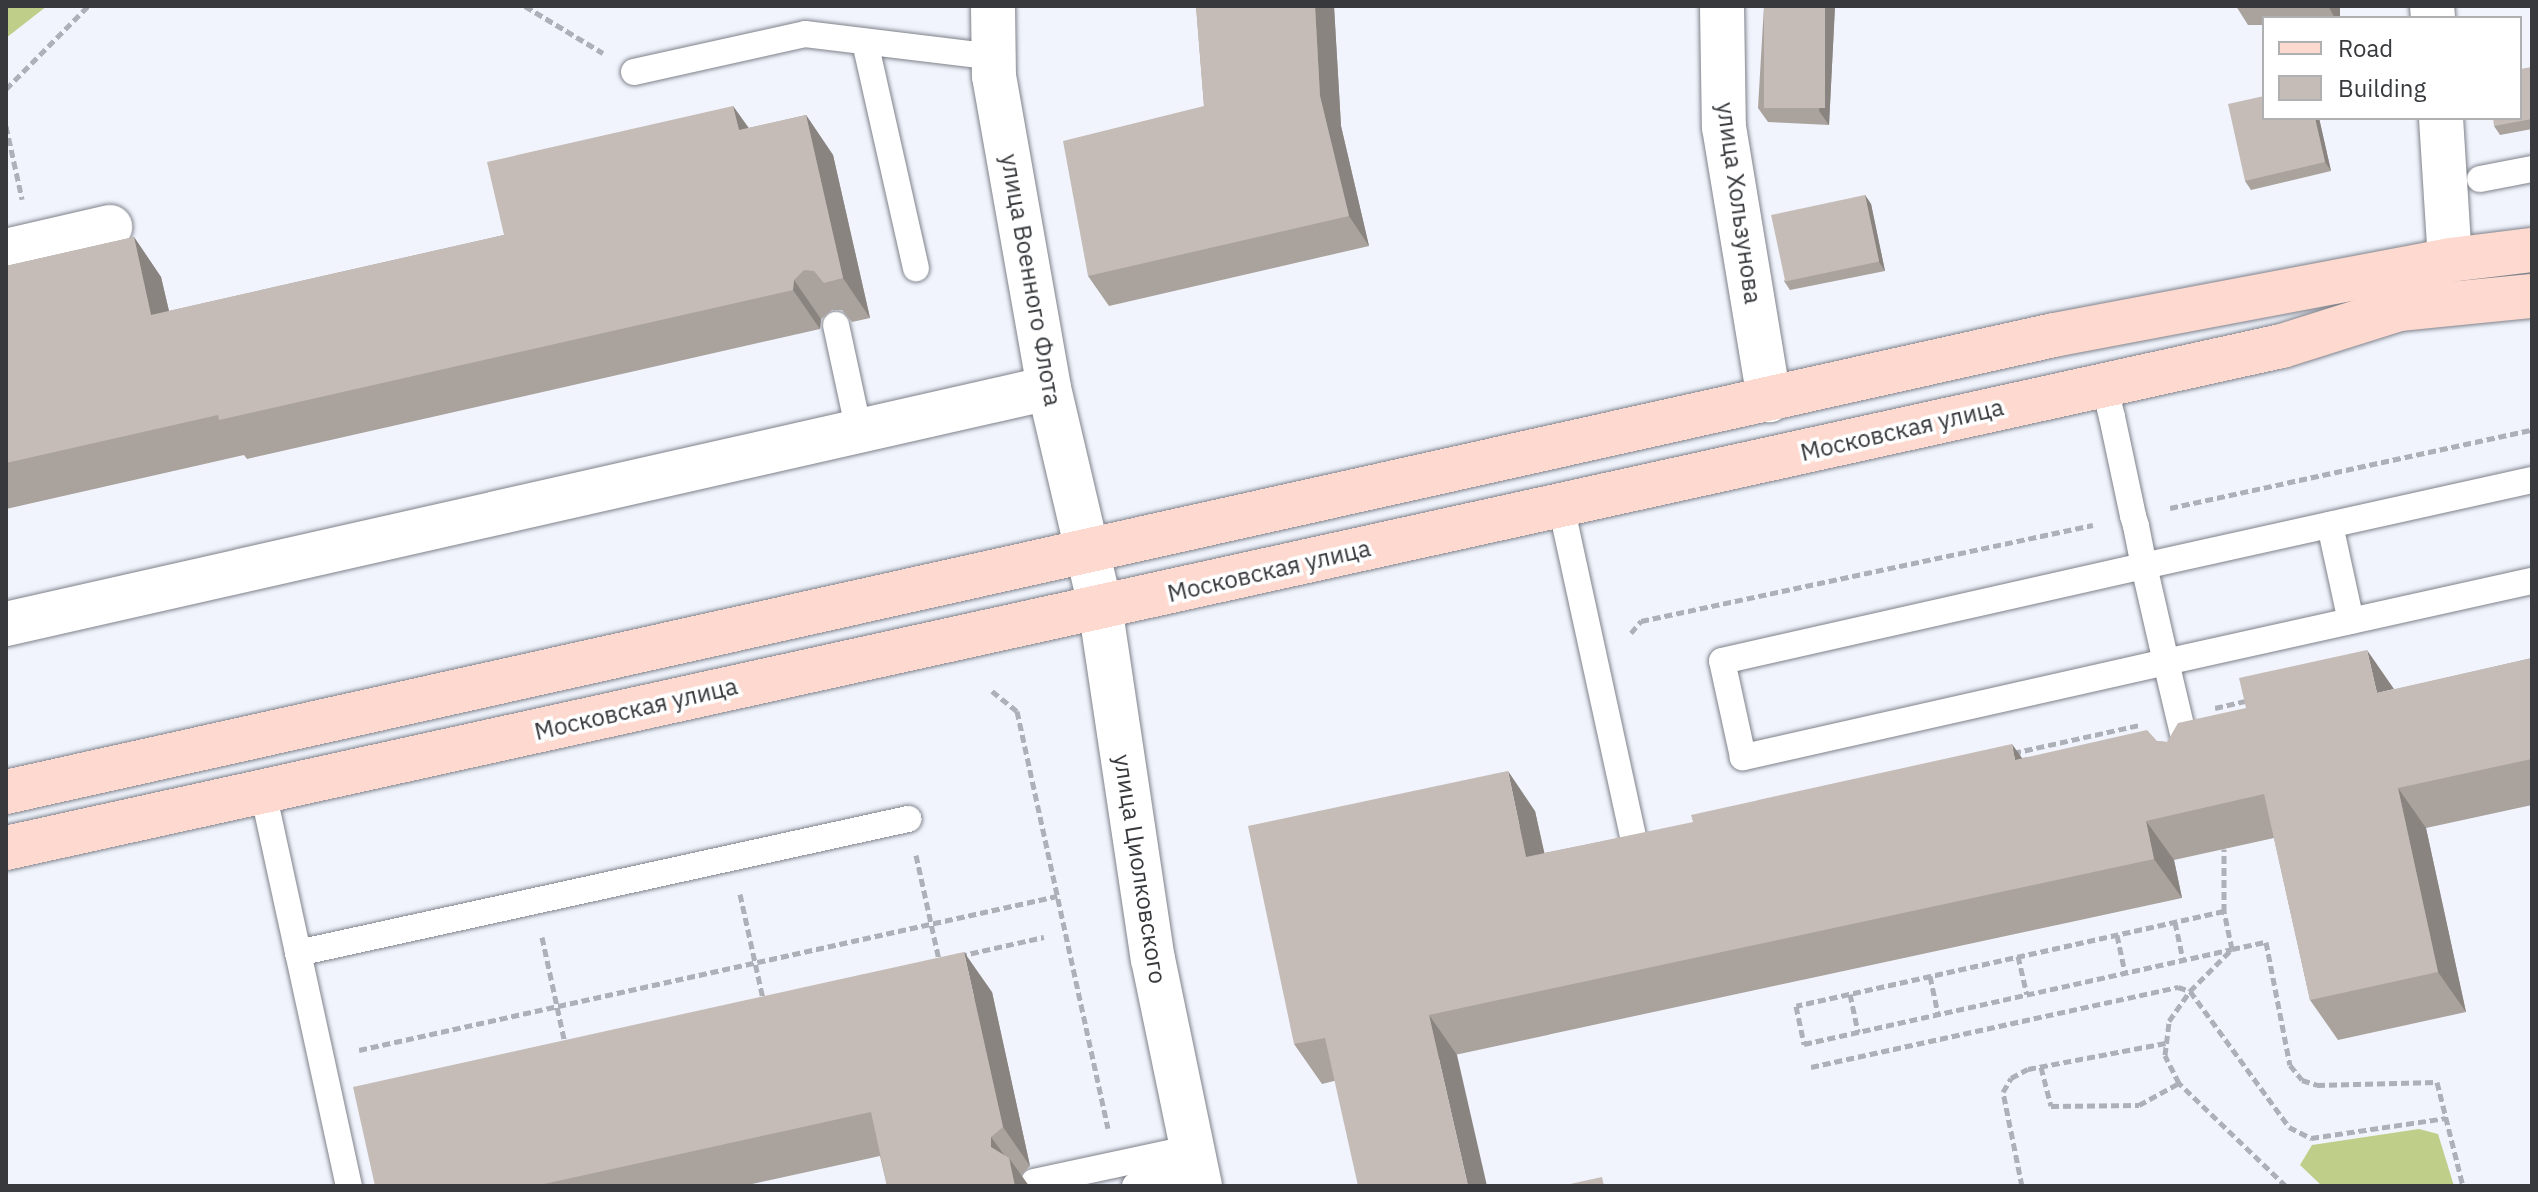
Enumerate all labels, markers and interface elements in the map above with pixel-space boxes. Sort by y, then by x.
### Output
legend [2262,16,2522,120]
text: Road [2338,32,2393,64]
text: Building [2338,72,2426,104]
street label: улица Хользунова [1711,100,1767,306]
street label: улица Военного Флота [995,152,1067,408]
street label: Московская улица [1798,393,2006,467]
street label: Московская улица [1165,534,1373,608]
street label: Московская улица [532,672,740,746]
street label: улица Циолковского [1108,752,1172,986]

